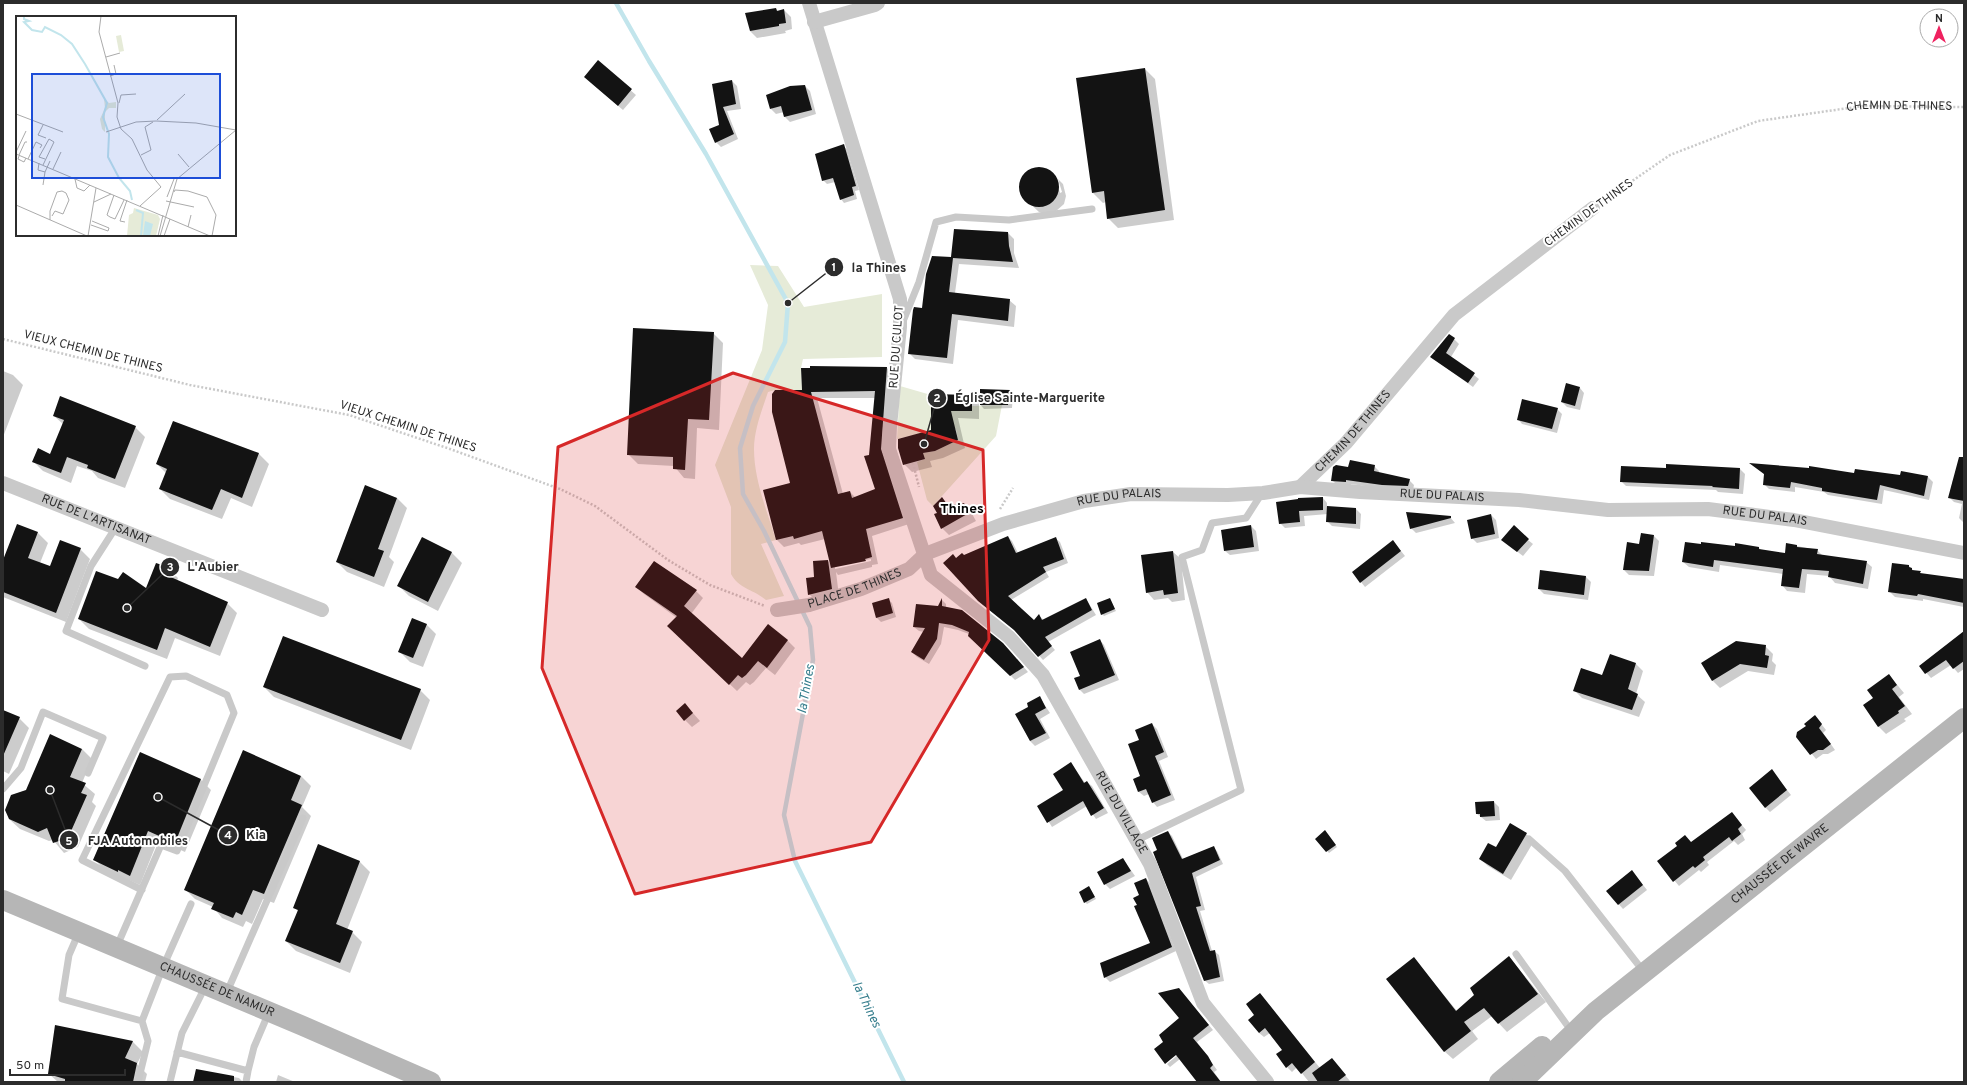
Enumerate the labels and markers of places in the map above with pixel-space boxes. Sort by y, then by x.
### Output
callout: la Thines [824,255,915,280]
callout: Église Sainte-Marguerite [927,385,1113,410]
callout: L'Aubier [160,554,247,579]
callout: Kia [218,822,274,847]
callout: FJA Automobiles [59,828,196,853]

